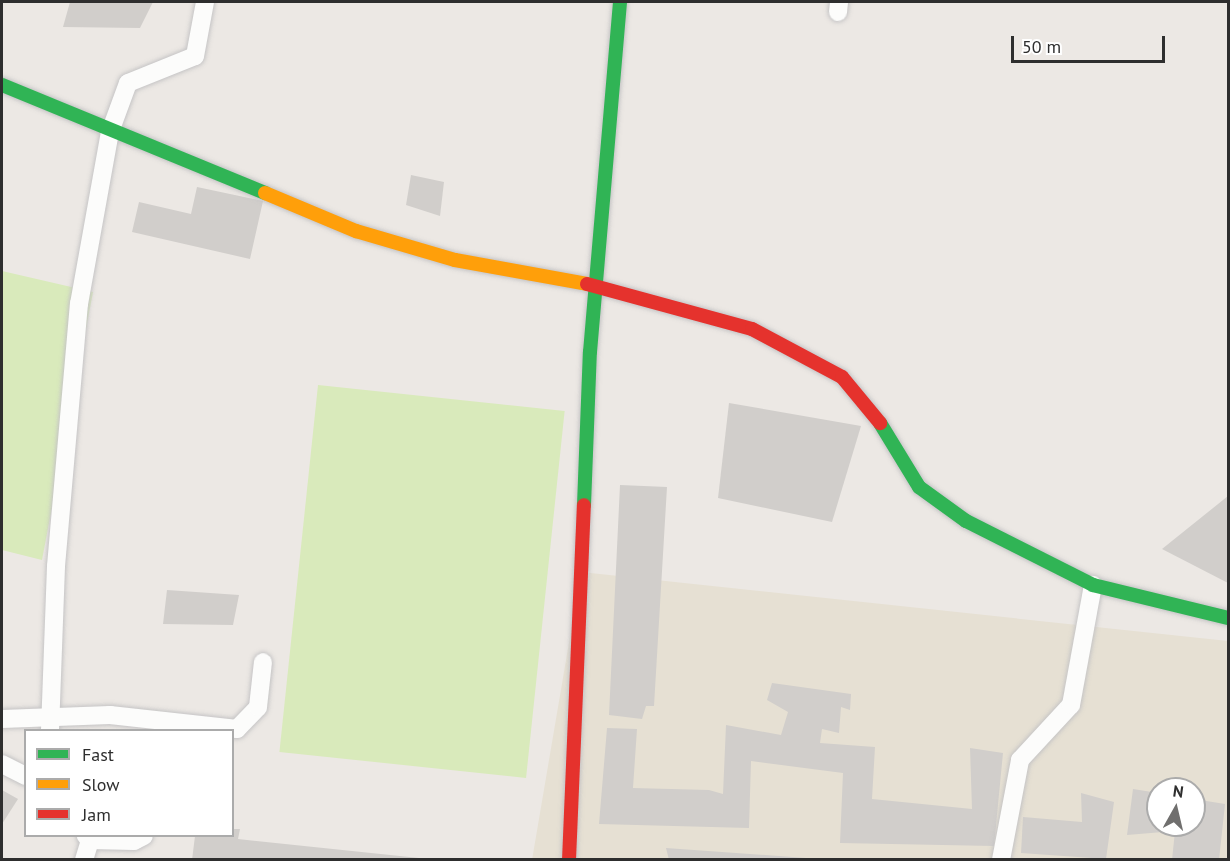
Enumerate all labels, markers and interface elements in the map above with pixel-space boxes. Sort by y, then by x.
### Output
scale bar [1014,24,1168,62]
text: 50 m [1022,35,1061,58]
legend [24,729,234,837]
text: Fast [82,743,114,766]
text: Slow [82,773,120,796]
north arrow [1146,777,1206,837]
text: N [1172,781,1185,802]
text: Jam [82,803,111,826]

